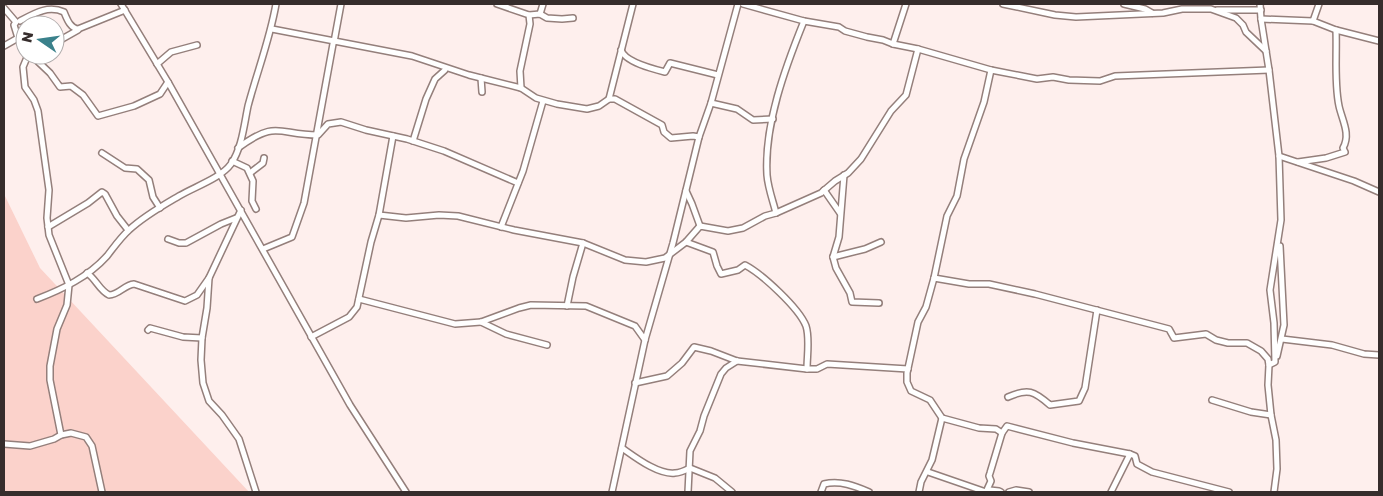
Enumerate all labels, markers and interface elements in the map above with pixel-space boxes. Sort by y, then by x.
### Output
north arrow [15,15,65,65]
text: N [17,30,36,44]

